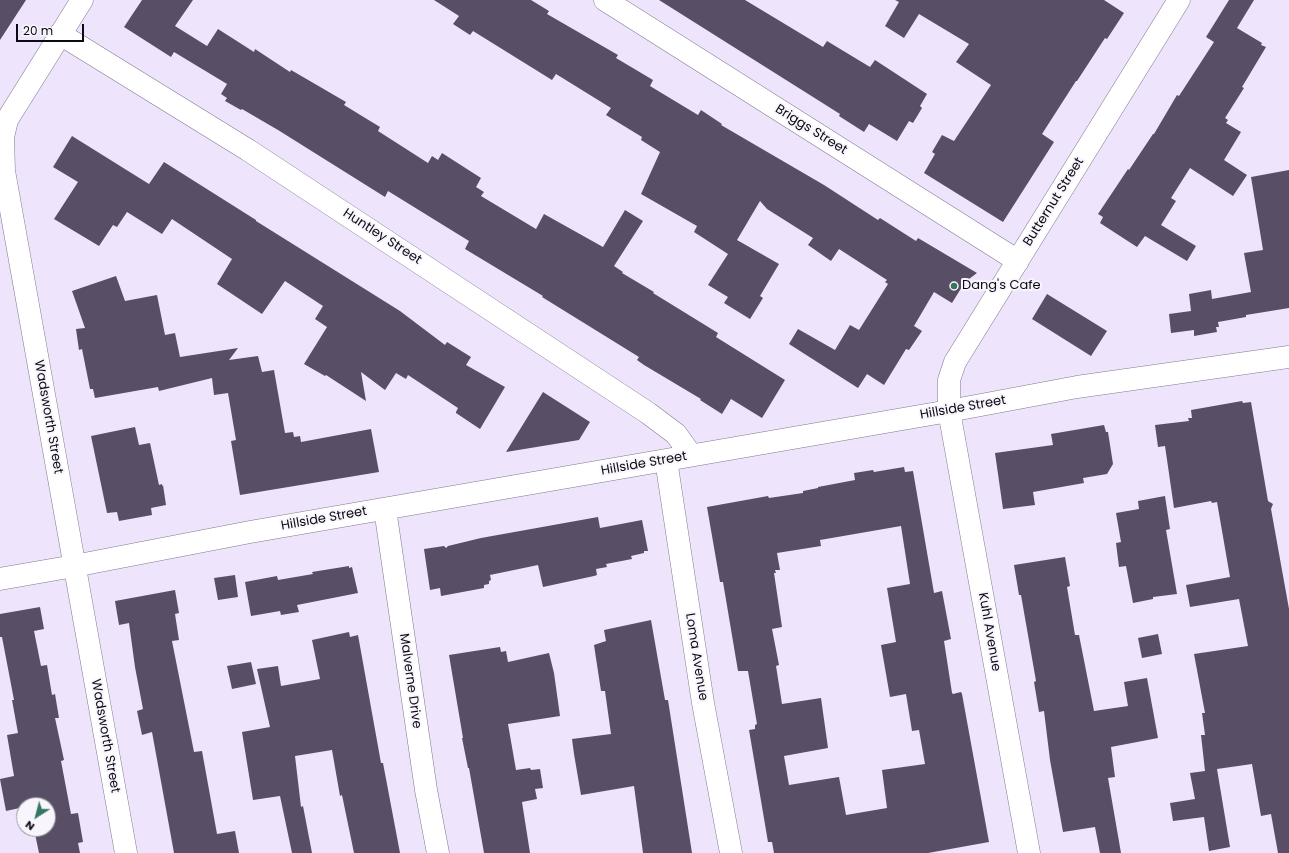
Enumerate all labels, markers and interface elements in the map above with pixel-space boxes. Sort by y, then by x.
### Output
scale bar [18,16,86,42]
text: 20 m [23,22,53,39]
street label: Briggs Street [772,102,850,158]
street label: Butternut Street [1020,155,1088,249]
street label: Huntley Street [340,206,424,268]
place label: Dang's Cafe [962,278,1041,294]
marker: Dang's Cafe [949,281,959,291]
street label: Wadsworth Street [30,359,66,475]
street label: Hillside Street [919,393,1007,423]
street label: Hillside Street [600,449,688,479]
street label: Hillside Street [280,504,368,534]
street label: Kuhl Avenue [974,591,1004,673]
street label: Loma Avenue [681,612,711,702]
street label: Malverne Drive [396,632,424,730]
street label: Wadsworth Street [87,678,123,794]
north arrow [16,797,56,837]
text: N [21,817,38,835]

